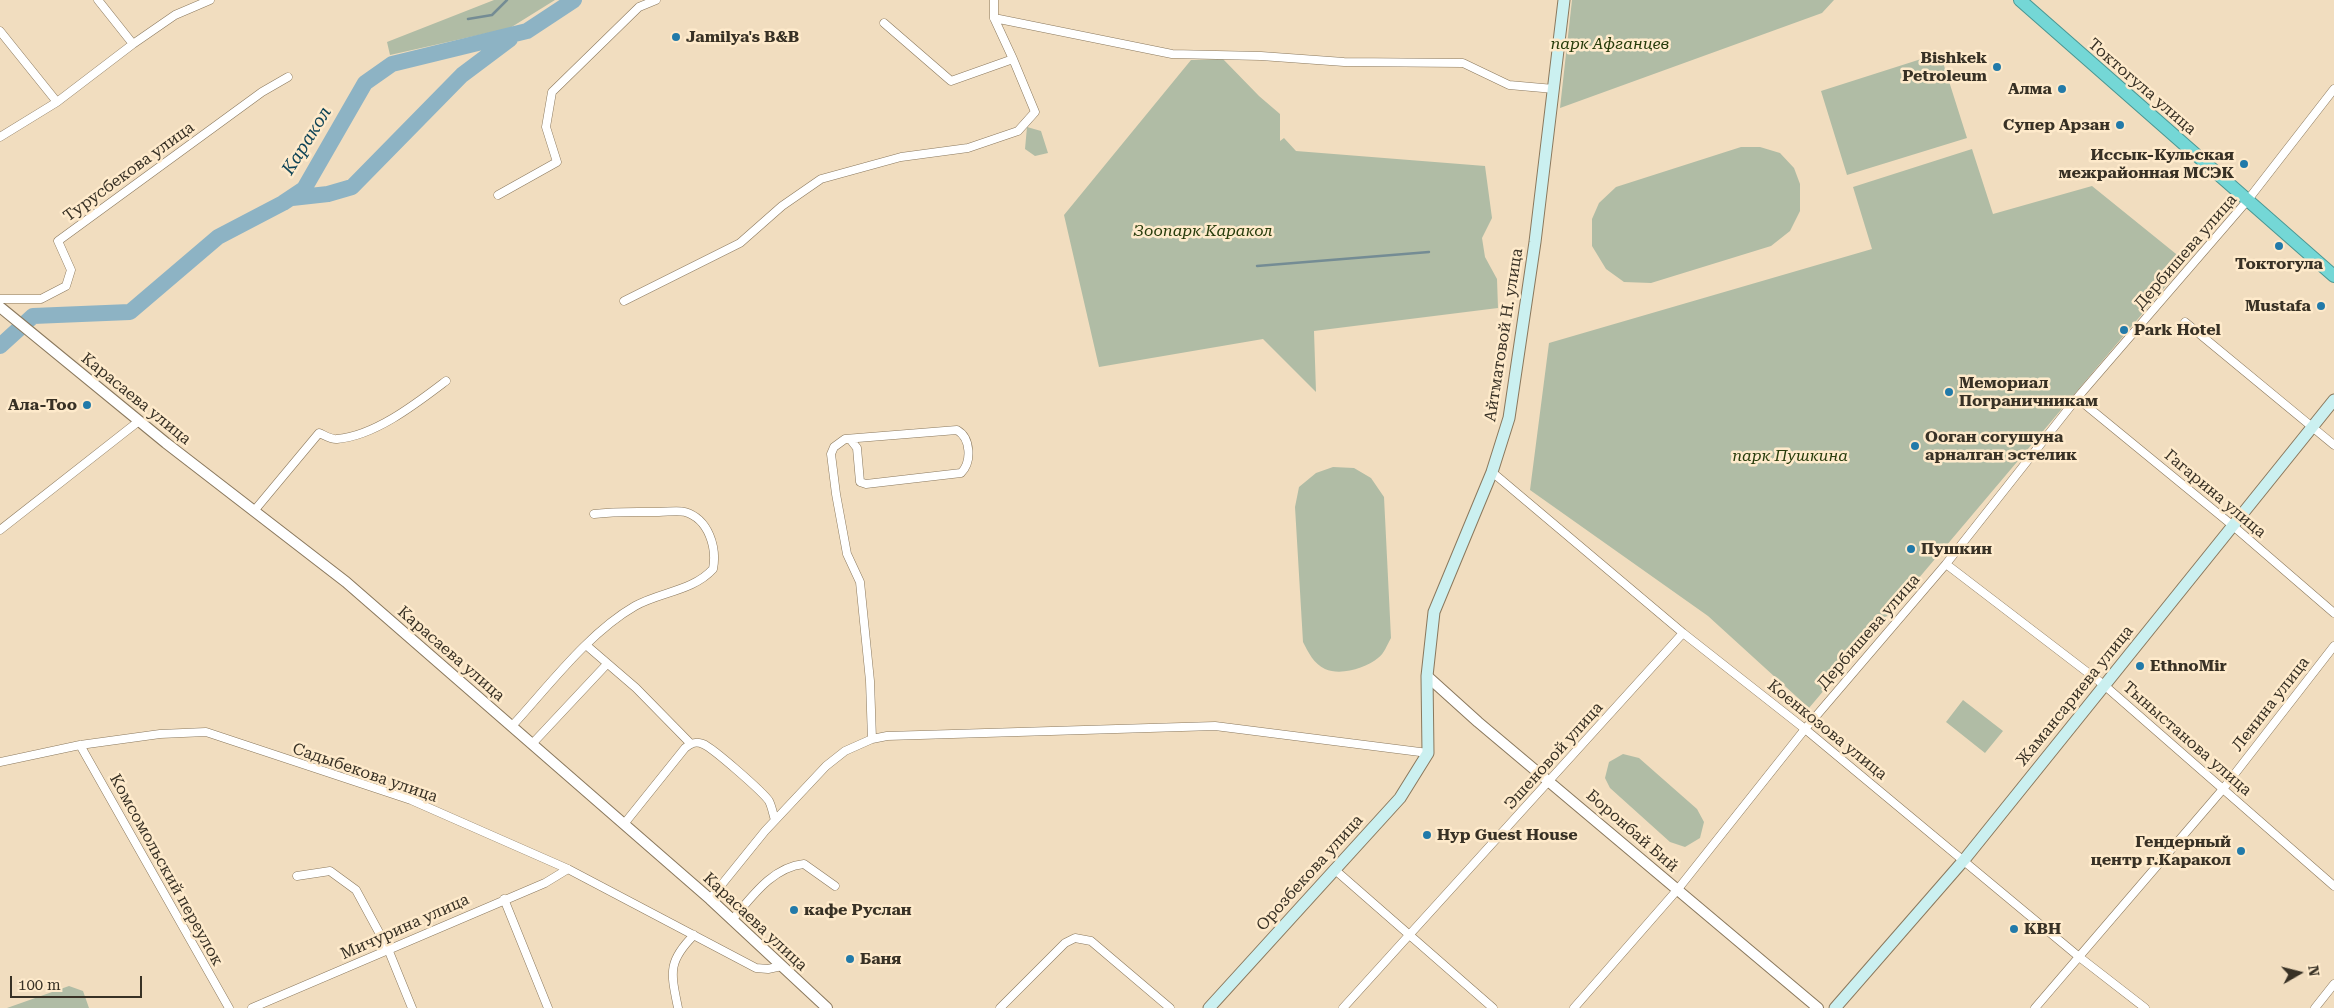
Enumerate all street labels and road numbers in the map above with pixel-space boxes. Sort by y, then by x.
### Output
street label: Токтогула улица [2084,35,2200,139]
street label: Турусбекова улица [60,118,198,226]
street label: Дербишева улица [2131,190,2241,314]
street label: Айтматовой Н. улица [1481,247,1527,423]
street label: Карасаева улица [77,349,195,449]
street label: Гагарина улица [2160,446,2270,542]
street label: Дербишева улица [1814,570,1924,694]
street label: Карасаева улица [393,602,509,706]
street label: Жамансариева улица [2012,622,2138,770]
street label: Ленина улица [2228,653,2314,755]
street label: Коенкозова улица [1763,676,1891,784]
street label: Тыныстанова улица [2119,678,2255,800]
street label: Эшеновой улица [1501,698,1607,814]
street label: Садыбекова улица [290,739,440,807]
street label: Комсомольский переулок [105,771,227,969]
street label: Боронбай Бий [1582,786,1682,876]
street label: Орозбекова улица [1253,811,1367,935]
street label: Карасаева улица [699,869,811,975]
street label: Мичурина улица [338,890,472,964]

